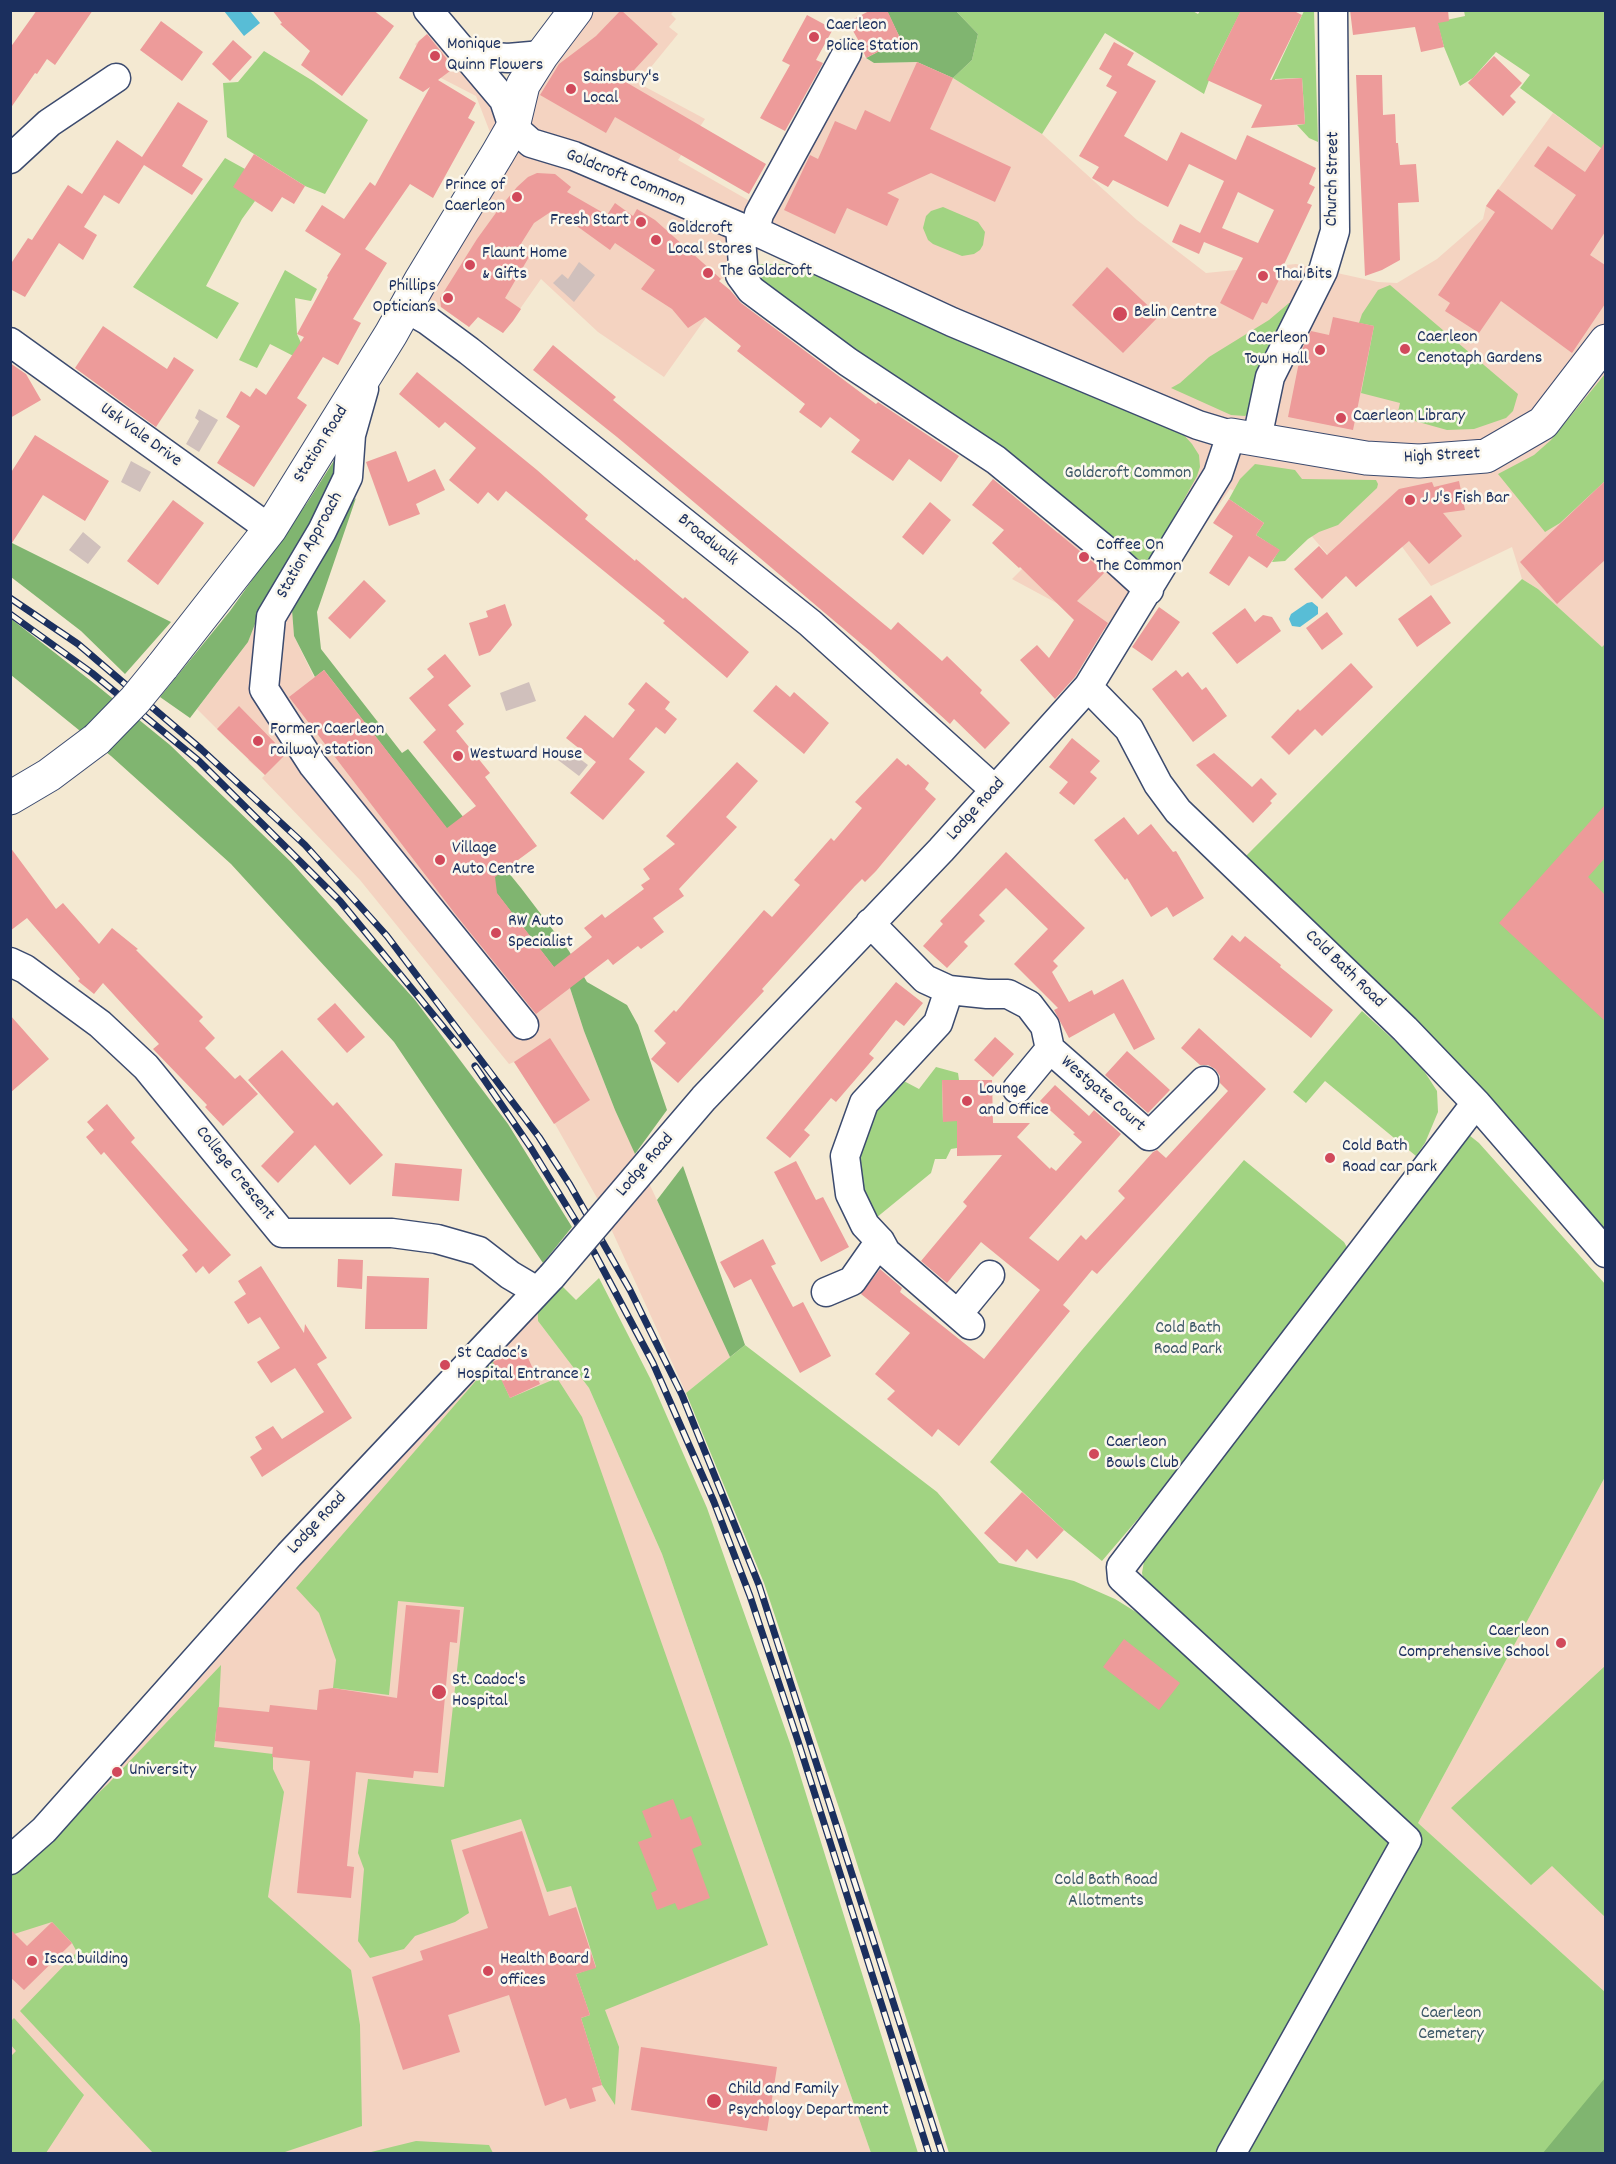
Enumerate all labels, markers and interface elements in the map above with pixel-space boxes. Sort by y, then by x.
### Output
place label: Caerleon Police Station [826,16,918,58]
marker: Caerleon Police Station [807,30,821,44]
place label: Monique Quinn Flowers [447,35,543,78]
marker: Monique Quinn Flowers [428,49,442,63]
place label: Sainsbury's Local [583,68,659,110]
marker: Sainsbury's Local [564,82,578,96]
street label: Church Street [1322,131,1346,227]
street label: Goldcroft Common [562,145,688,213]
place label: Prince of Caerleon [445,176,505,219]
marker: Prince of Caerleon [510,190,524,204]
place label: Fresh Start [550,211,629,233]
marker: Fresh Start [634,215,648,229]
place label: Goldcroft Local Stores [668,219,752,262]
marker: Goldcroft Local Stores [649,233,663,247]
place label: Flaunt Home & Gifts [482,244,567,286]
marker: Flaunt Home & Gifts [463,258,477,272]
place label: The Goldcroft [720,262,812,284]
place label: Thai Bits [1275,265,1332,287]
marker: The Goldcroft [701,266,715,280]
marker: Thai Bits [1256,269,1270,283]
place label: Phillips Opticians [373,277,436,320]
marker: Phillips Opticians [441,291,455,305]
place label: Belin Centre [1134,303,1217,325]
marker: Belin Centre [1111,305,1129,323]
place label: Caerleon Cenotaph Gardens [1417,328,1542,370]
place label: Caerleon Town Hall [1244,329,1308,372]
marker: Caerleon Cenotaph Gardens [1398,342,1412,356]
marker: Caerleon Town Hall [1313,343,1327,357]
street label: Usk Vale Drive [95,399,185,473]
street label: Station Road [290,402,354,488]
place label: Caerleon Library [1353,407,1465,429]
marker: Caerleon Library [1334,411,1348,425]
street label: High Street [1403,444,1481,470]
park label: Goldcroft Common [1065,464,1191,486]
street label: Station Approach [273,489,349,603]
place label: J J's Fish Bar [1422,489,1509,511]
marker: J J's Fish Bar [1403,493,1417,507]
street label: Broadwalk [672,510,742,572]
place label: Coffee On The Common [1096,536,1181,578]
marker: Coffee On The Common [1077,550,1091,564]
place label: Former Caerleon railway station [270,720,384,762]
marker: Former Caerleon railway station [251,734,265,748]
place label: Westward House [470,745,582,767]
marker: Westward House [451,749,465,763]
street label: Lodge Road [943,774,1011,846]
place label: Village Auto Centre [452,839,535,882]
marker: Village Auto Centre [433,853,447,867]
place label: RW Auto Specialist [508,912,573,954]
marker: RW Auto Specialist [489,926,503,940]
street label: Cold Bath Road [1299,926,1389,1014]
street label: Westgate Court [1055,1052,1149,1138]
place label: Lounge and Office [979,1080,1049,1122]
marker: Lounge and Office [960,1094,974,1108]
street label: College Crescent [190,1123,278,1225]
street label: Lodge Road [612,1130,680,1202]
place label: Cold Bath Road car park [1342,1137,1437,1180]
marker: Cold Bath Road car park [1323,1151,1337,1165]
park label: Cold Bath Road Park [1154,1319,1222,1362]
place label: St Cadoc’s Hospital Entrance 2 [457,1344,591,1386]
marker: St Cadoc’s Hospital Entrance 2 [438,1358,452,1372]
place label: Caerleon Bowls Club [1106,1433,1179,1476]
marker: Caerleon Bowls Club [1087,1447,1101,1461]
street label: Lodge Road [284,1488,352,1560]
place label: Caerleon Comprehensive School [1398,1622,1549,1664]
marker: Caerleon Comprehensive School [1554,1636,1568,1650]
place label: St. Cadoc's Hospital [452,1671,526,1714]
marker: St. Cadoc's Hospital [430,1683,448,1701]
place label: University [129,1761,196,1783]
marker: University [110,1765,124,1779]
park label: Cold Bath Road Allotments [1054,1871,1158,1914]
place label: Isca building [44,1950,128,1972]
place label: Health Board offices [500,1950,589,1992]
marker: Isca building [25,1954,39,1968]
marker: Health Board offices [481,1964,495,1978]
park label: Caerleon Cemetery [1418,2004,1484,2046]
place label: Child and Family Psychology Department [728,2080,889,2122]
marker: Child and Family Psychology Department [705,2092,723,2110]

